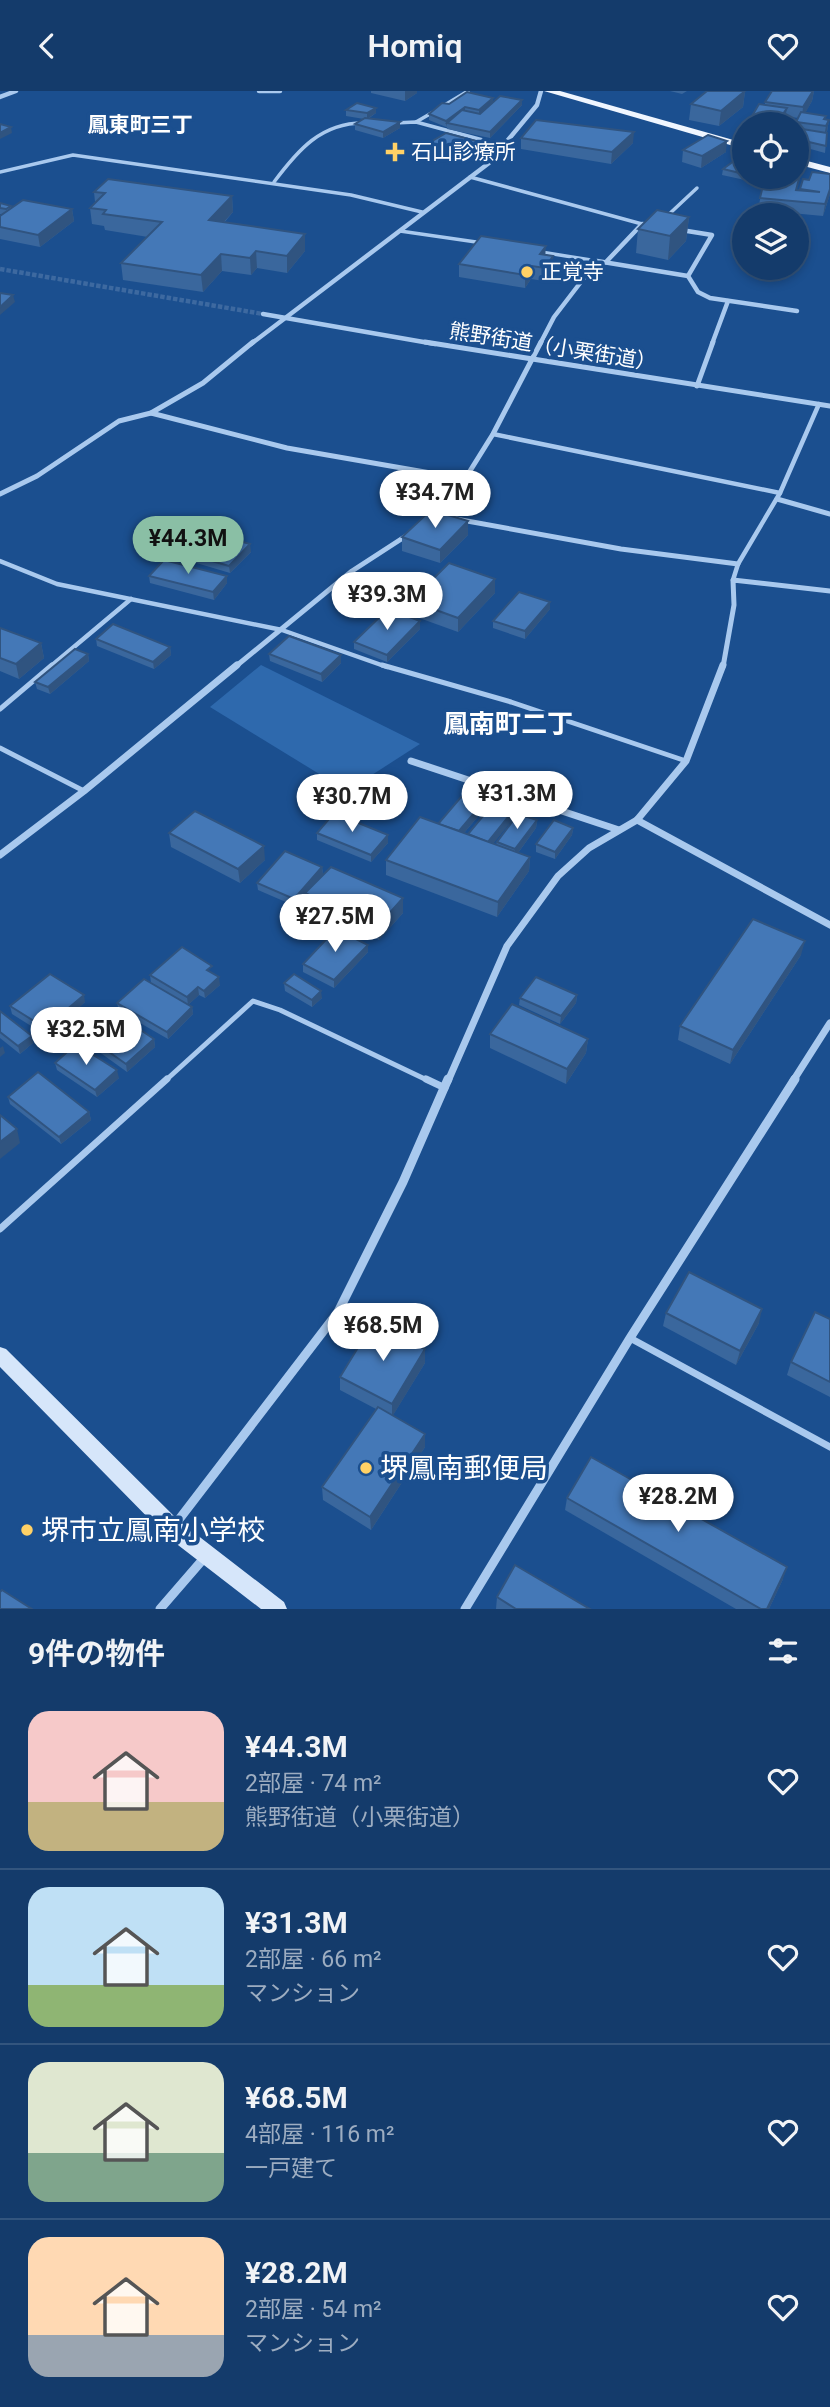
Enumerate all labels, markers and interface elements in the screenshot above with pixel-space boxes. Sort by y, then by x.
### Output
icon: back [28,27,66,65]
text: Homiq [368,27,462,65]
icon: heart [764,27,802,65]
map controls [732,112,809,280]
button: locate [732,112,809,189]
district label: 鳳東町三丁 [88,113,193,137]
place label: 石山診療所 [411,140,516,164]
marker: 石山診療所 [385,142,405,162]
button: layers [732,203,809,280]
place label: 正覚寺 [541,260,604,284]
marker: 正覚寺 [519,264,535,280]
street label: 熊野街道（小栗街道） [447,319,659,375]
pin: ¥34.7M [378,471,492,530]
text: ¥34.7M [396,479,474,506]
pin: ¥44.3M [131,517,245,576]
text: ¥44.3M [149,525,227,552]
pin: ¥39.3M [330,573,444,632]
text: ¥39.3M [348,581,426,608]
district label: 鳳南町二丁 [443,709,573,739]
pin: ¥31.3M [460,771,574,831]
pin: ¥30.7M [295,775,409,834]
text: ¥31.3M [478,780,556,807]
text: ¥30.7M [313,783,391,810]
pin: ¥27.5M [278,895,392,954]
text: ¥27.5M [296,903,374,930]
pin: ¥32.5M [29,1007,143,1067]
text: ¥32.5M [47,1016,125,1043]
pin: ¥68.5M [326,1303,440,1363]
text: ¥68.5M [344,1312,422,1339]
place label: 堺鳳南郵便局 [380,1452,548,1485]
marker: 堺鳳南郵便局 [358,1460,374,1476]
pin: ¥28.2M [621,1475,735,1534]
text: ¥28.2M [639,1483,717,1510]
place label: 堺市立鳳南小学校 [41,1514,265,1547]
marker: 堺市立鳳南小学校 [19,1522,35,1538]
icon: filters [764,1632,802,1670]
text: 9件の物件 [28,1636,165,1671]
text: ¥44.3M [245,1729,348,1764]
icon: home [84,1739,168,1823]
icon: heart [764,1762,802,1800]
text: 2部屋 · 74 m² [245,1770,382,1797]
text: 熊野街道（小栗街道） [245,1804,475,1831]
text: ¥31.3M [245,1905,348,1940]
icon: home [84,1915,168,1999]
icon: heart [764,1938,802,1976]
text: 2部屋 · 66 m² [245,1946,382,1973]
text: マンション [245,1980,360,2007]
text: ¥68.5M [245,2080,348,2115]
icon: home [84,2090,168,2174]
icon: heart [764,2113,802,2151]
text: 4部屋 · 116 m² [245,2121,394,2148]
text: 一戸建て [245,2155,337,2182]
text: ¥28.2M [245,2255,348,2290]
icon: home [84,2265,168,2349]
icon: heart [764,2288,802,2326]
text: 2部屋 · 54 m² [245,2296,382,2323]
text: マンション [245,2330,360,2357]

